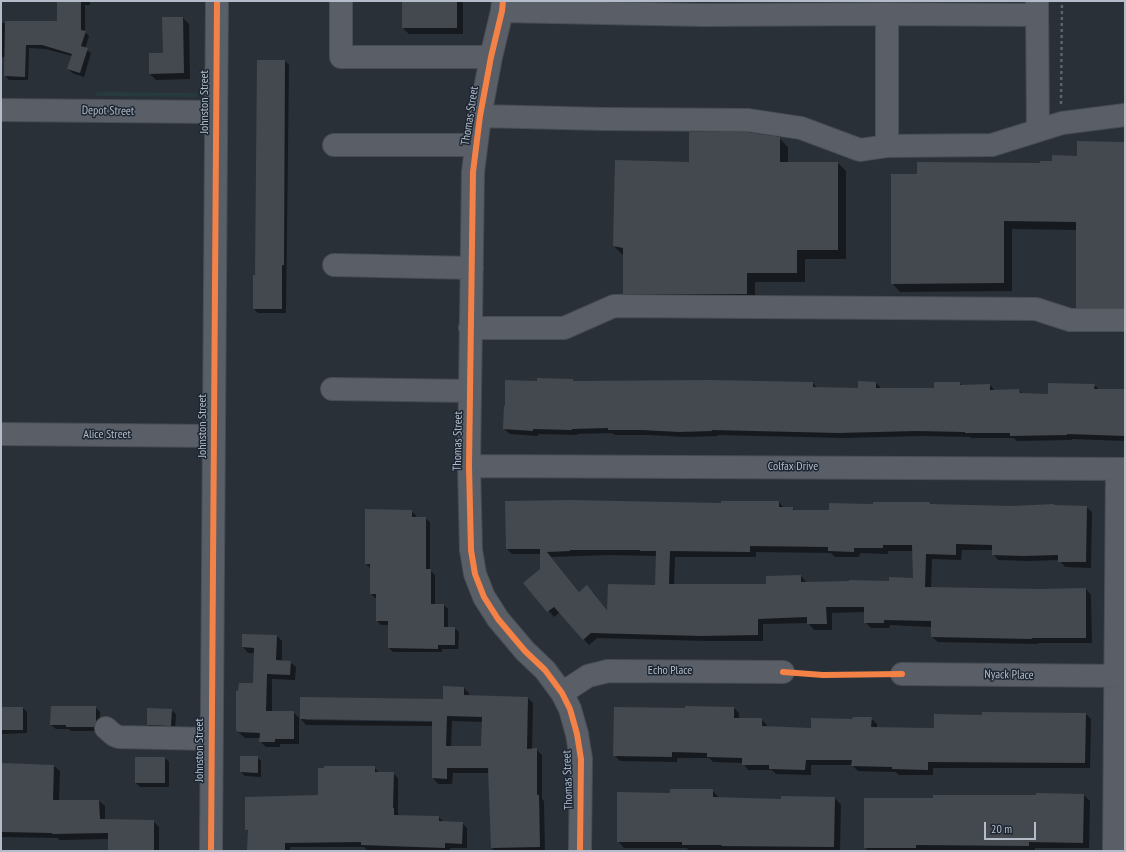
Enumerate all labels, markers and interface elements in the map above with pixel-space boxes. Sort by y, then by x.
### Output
street label: Johnston Street [198,70,212,134]
street label: Thomas Street [458,85,482,147]
street label: Depot Street [82,103,134,119]
street label: Johnston Street [196,394,210,458]
street label: Thomas Street [450,411,466,471]
street label: Alice Street [83,428,131,442]
street label: Colfax Drive [768,460,818,474]
street label: Echo Place [648,664,692,678]
street label: Nyack Place [984,667,1034,683]
street label: Johnston Street [193,718,207,782]
street label: Thomas Street [560,750,576,810]
scale bar [986,814,1038,840]
text: 20 m [991,821,1012,836]

